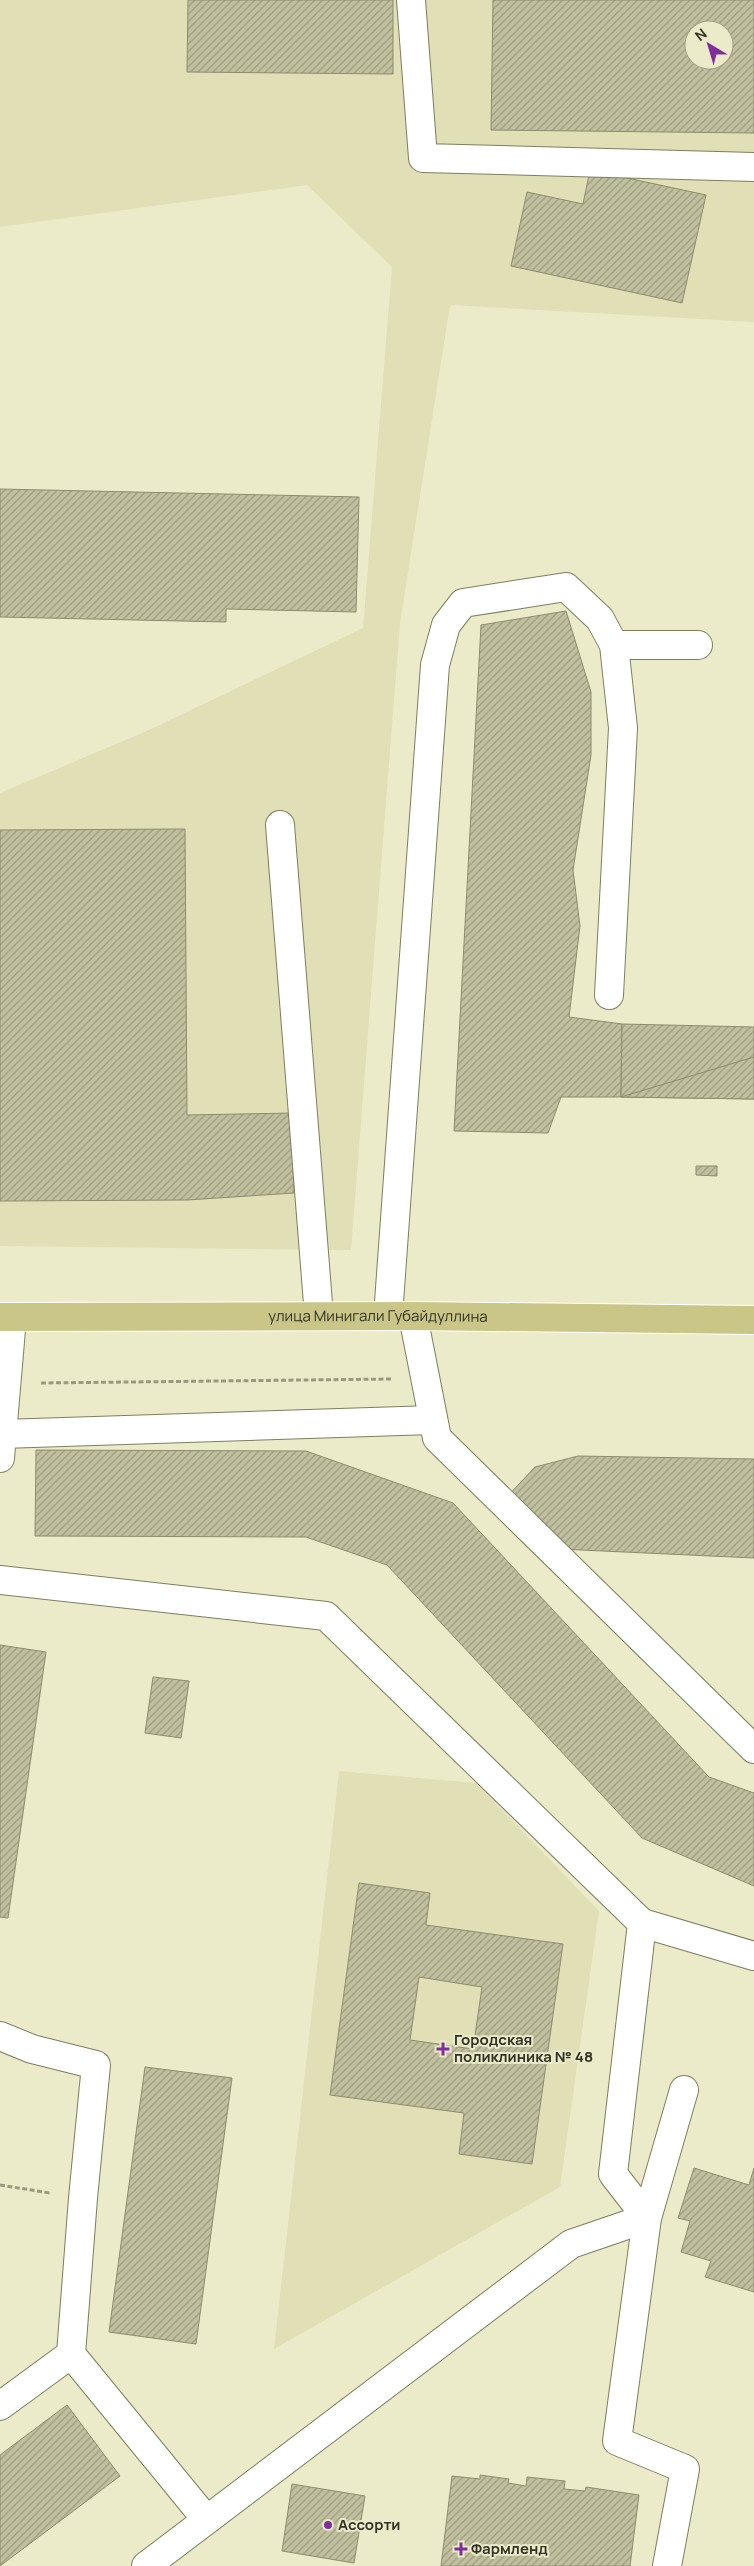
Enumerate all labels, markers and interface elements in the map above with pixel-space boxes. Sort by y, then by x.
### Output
north arrow [684,20,734,70]
text: N [691,24,711,45]
street label: улица Минигали Губайдуллина [268,1305,488,1327]
place label: Городская поликлиника № 48 [454,2029,593,2067]
marker: Городская поликлиника № 48 [436,2042,450,2056]
place label: Ассорти [338,2514,400,2535]
marker: Ассорти [322,2519,334,2531]
place label: Фармленд [471,2538,548,2559]
marker: Фармленд [455,2543,467,2555]

